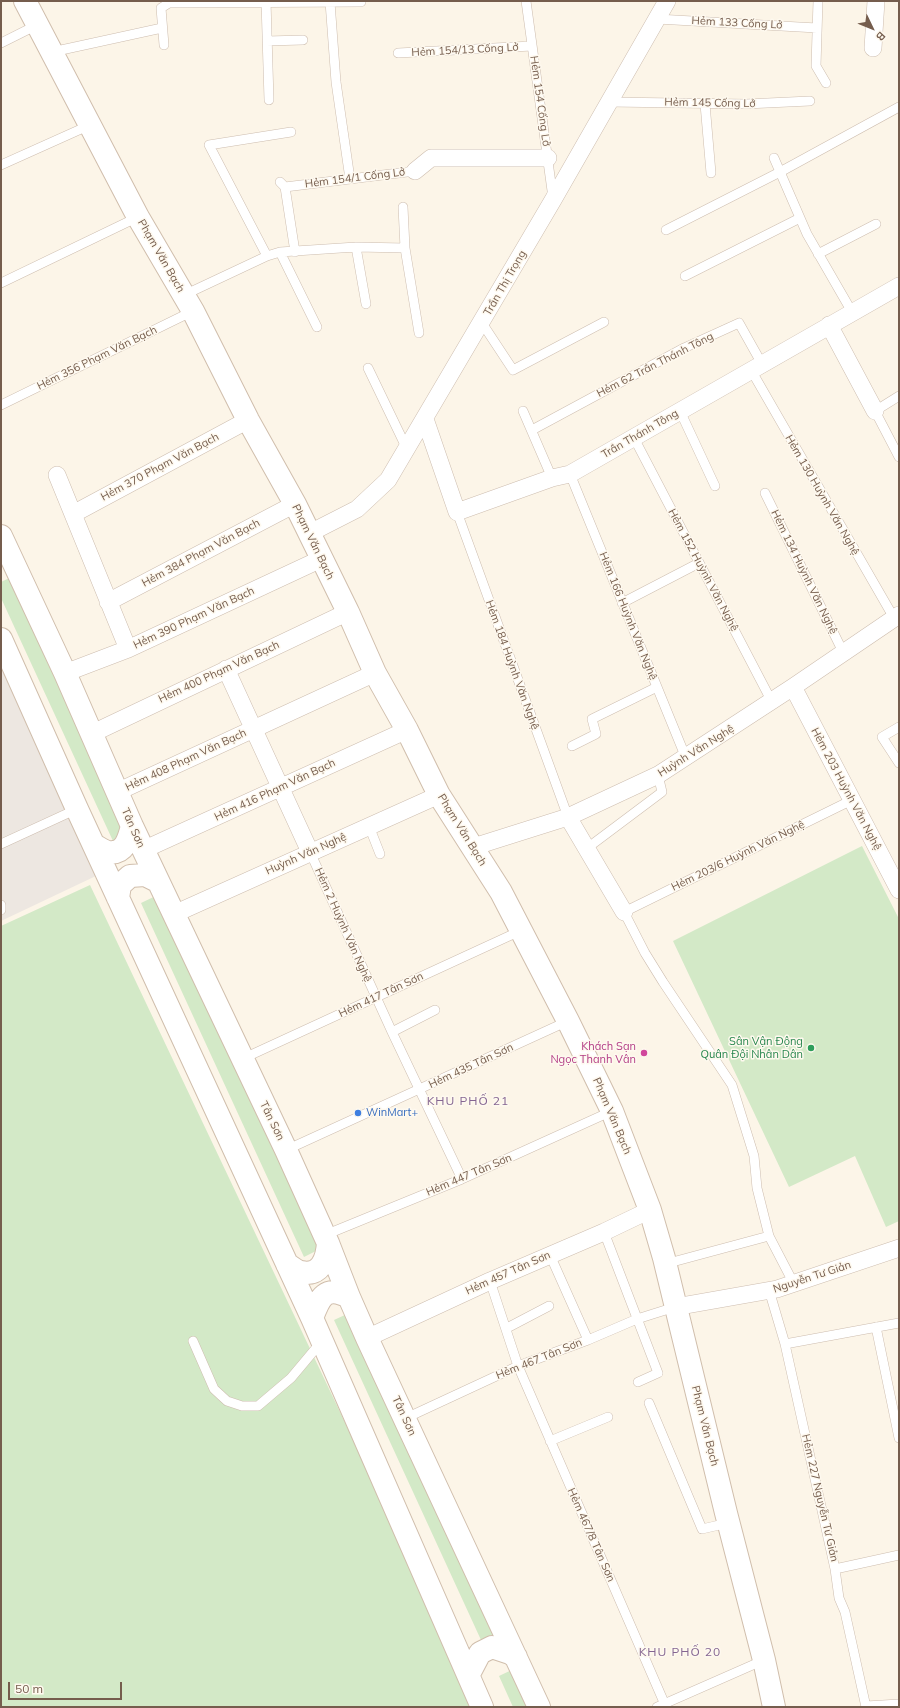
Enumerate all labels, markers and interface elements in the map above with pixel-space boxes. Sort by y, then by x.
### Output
north arrow [852,8,892,48]
street label: Hẻm 133 Cống Lở [691,14,783,32]
text: B [873,29,888,44]
street label: Hẻm 154/13 Cống Lở [411,41,519,59]
street label: Hẻm 154 Cống Lở [527,55,553,147]
street label: Hẻm 145 Cống Lở [664,96,756,110]
street label: Hẻm 154/1 Cống Lở [304,165,406,191]
street label: Phạm Văn Bạch [135,217,187,295]
street label: Trần Thị Trọng [481,248,529,318]
street label: Hẻm 356 Phạm Văn Bạch [35,323,159,393]
street label: Hẻm 62 Trần Thánh Tông [594,330,716,400]
street label: Trần Thánh Tông [599,407,681,461]
street label: Hẻm 370 Phạm Văn Bạch [99,430,221,504]
street label: Hẻm 130 Huỳnh Văn Nghệ [782,432,862,558]
street label: Phạm Văn Bạch [289,502,337,582]
street label: Hẻm 152 Huỳnh Văn Nghệ [665,506,741,634]
street label: Hẻm 134 Huỳnh Văn Nghệ [768,508,840,636]
street label: Hẻm 384 Phạm Văn Bạch [140,516,262,590]
street label: Hẻm 166 Huỳnh Văn Nghệ [596,550,660,682]
street label: Hẻm 390 Phạm Văn Bạch [131,584,257,652]
street label: Hẻm 184 Huỳnh Văn Nghệ [482,598,542,732]
street label: Hẻm 400 Phạm Văn Bạch [156,638,282,706]
street label: Huỳnh Văn Nghệ [656,722,736,780]
street label: Hẻm 203 Huỳnh Văn Nghệ [808,725,884,853]
street label: Hẻm 408 Phạm Văn Bạch [123,726,249,794]
street label: Hẻm 416 Phạm Văn Bạch [212,756,338,824]
street label: Phạm Văn Bạch [435,792,489,868]
street label: Tân Sơn [118,806,148,850]
street label: Hẻm 203/6 Huỳnh Văn Nghệ [669,818,807,894]
street label: Huỳnh Văn Nghệ [263,830,349,878]
street label: Hẻm 2 Huỳnh Văn Nghệ [312,866,374,984]
street label: Hẻm 417 Tân Sơn [337,970,425,1020]
place label: Sân Vận Động Quân Đội Nhân Dân [700,1035,803,1061]
place label: Khách Sạn Ngọc Thanh Vân [550,1040,636,1066]
street label: Hẻm 435 Tân Sơn [427,1041,515,1091]
marker: Sân Vận Động Quân Đội Nhân Dân [806,1043,816,1053]
marker: Khách Sạn Ngọc Thanh Vân [639,1048,649,1058]
street label: Phạm Văn Bạch [590,1076,634,1156]
district label: KHU PHỐ 21 [427,1094,509,1108]
street label: Tân Sơn [257,1099,287,1143]
place label: WinMart+ [366,1106,418,1120]
marker: WinMart+ [353,1108,363,1118]
street label: Hẻm 447 Tân Sơn [424,1151,514,1199]
street label: Hẻm 457 Tân Sơn [463,1248,553,1298]
street label: Nguyễn Tư Giản [771,1258,853,1296]
street label: Hẻm 467 Tân Sơn [494,1336,584,1382]
street label: Phạm Văn Bạch [689,1384,721,1468]
street label: Tân Sơn [389,1394,419,1438]
street label: Hẻm 227 Nguyễn Tư Giản [799,1433,841,1563]
street label: Hẻm 467/8 Tân Sơn [564,1486,618,1584]
district label: KHU PHỐ 20 [639,1645,721,1659]
scale bar [10,1674,124,1700]
text: 50 m [15,1681,43,1696]

